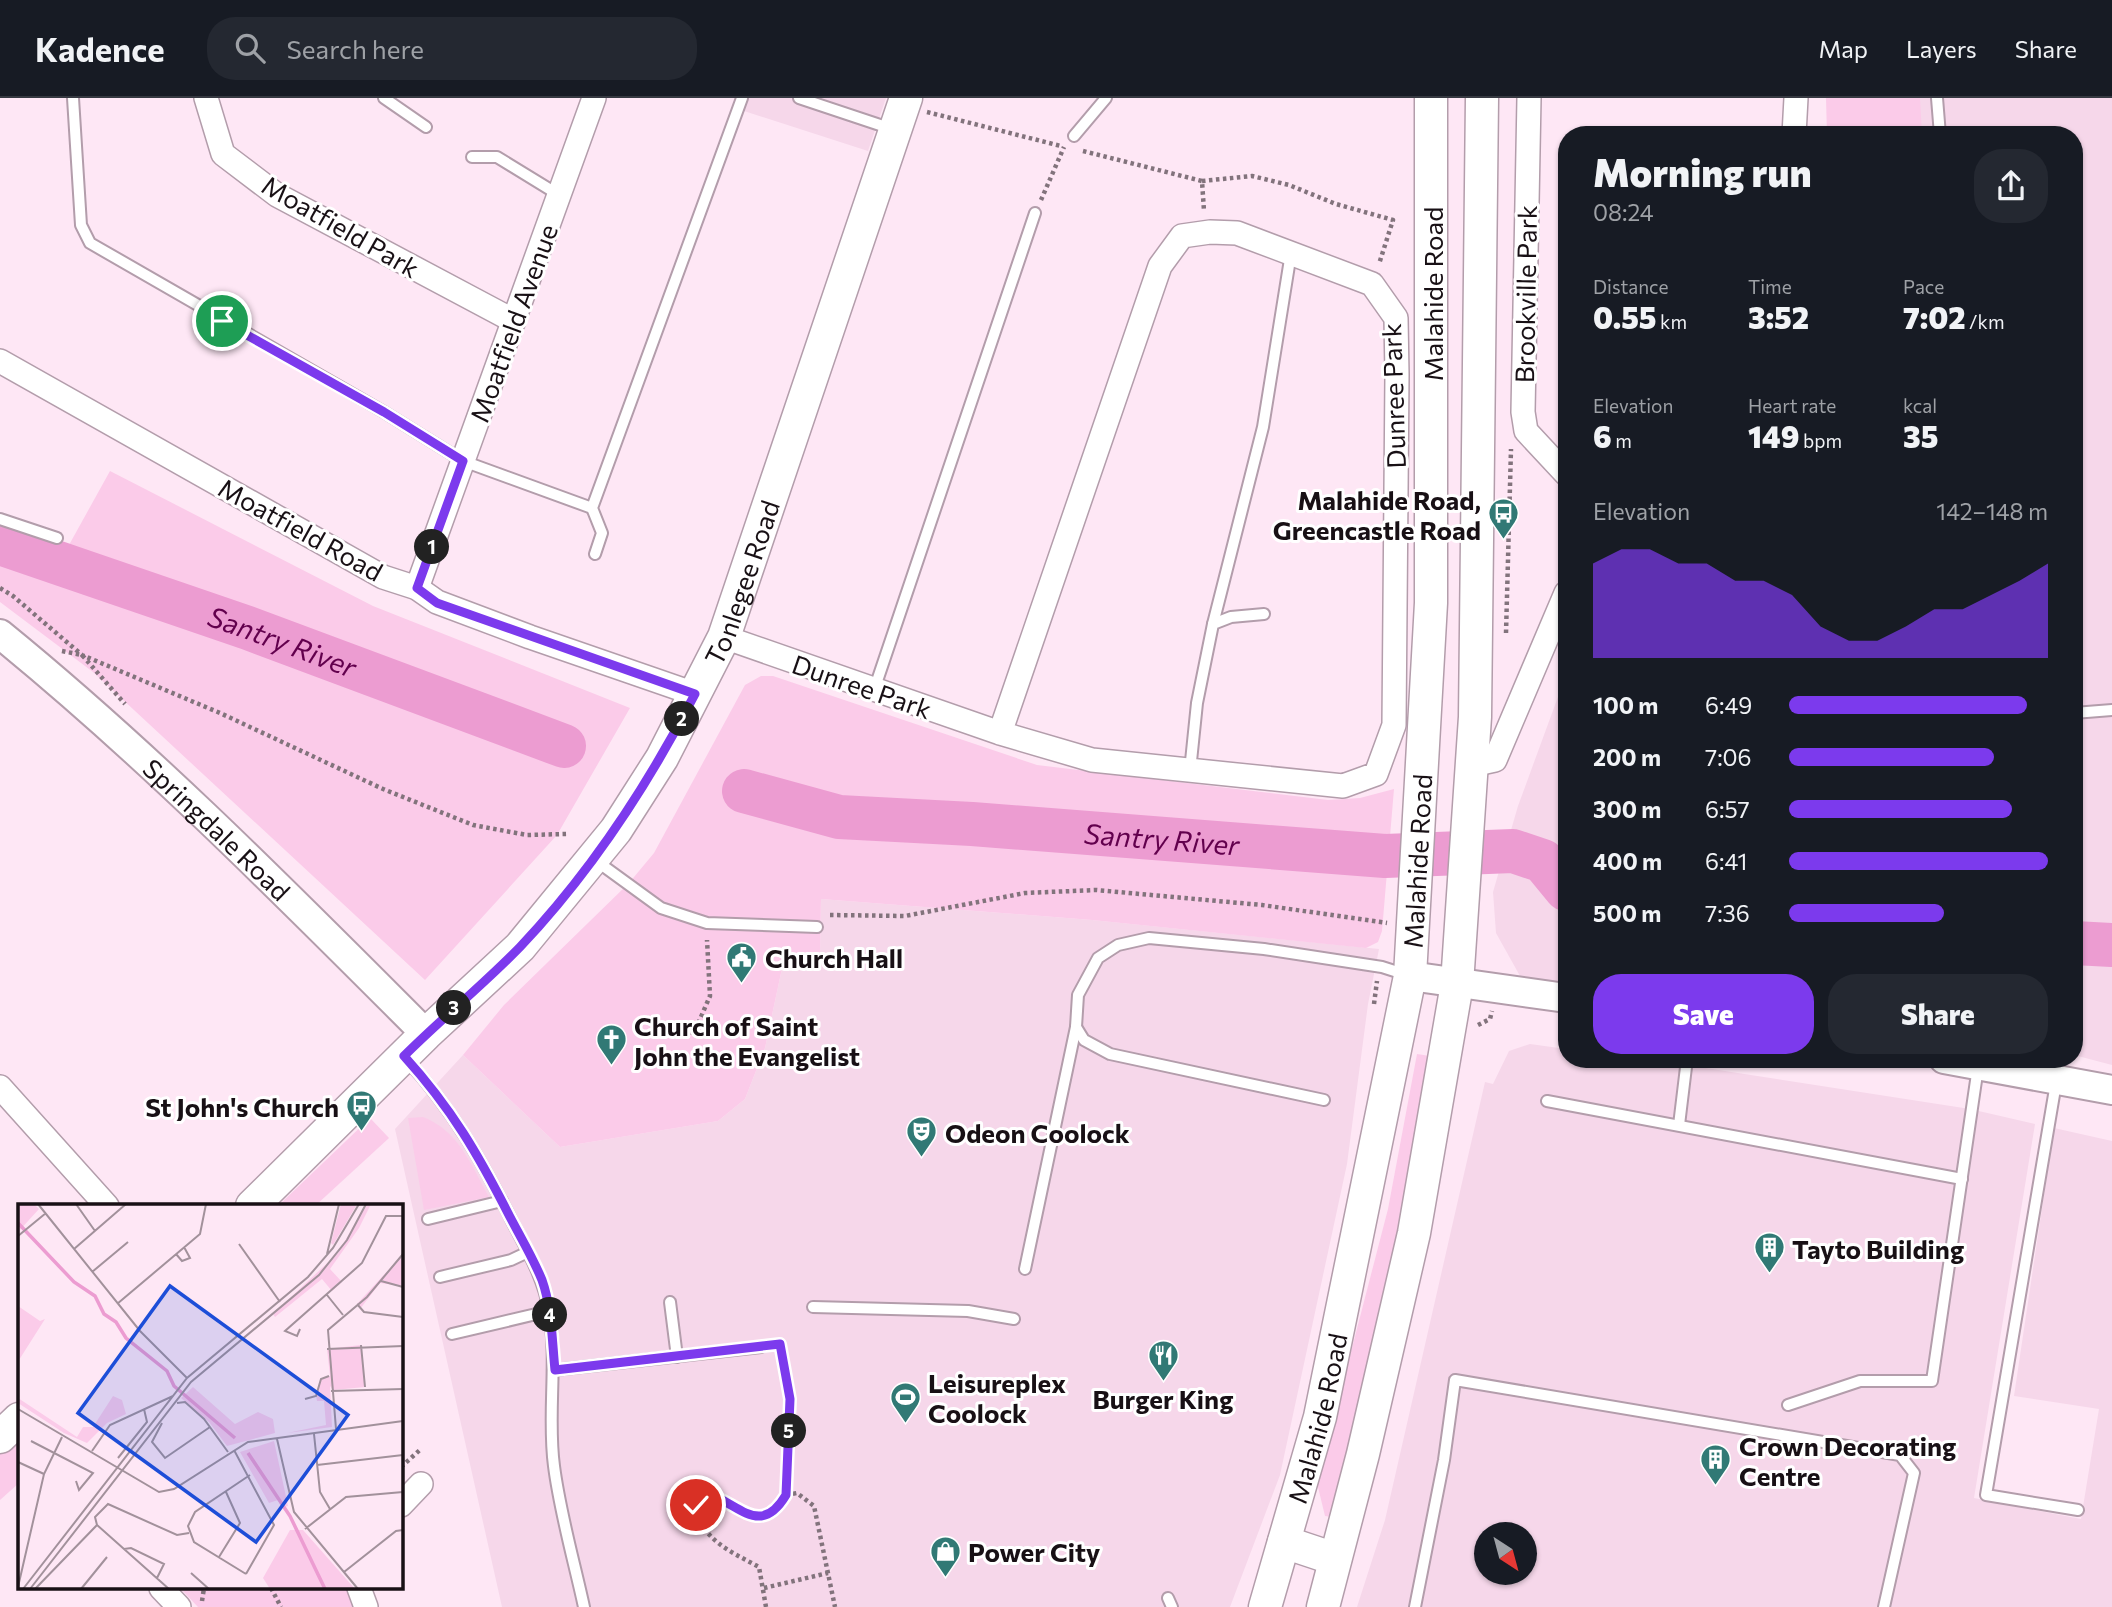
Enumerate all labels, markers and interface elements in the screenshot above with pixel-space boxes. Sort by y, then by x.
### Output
search box [207,17,697,80]
text: Kadence [35,28,165,69]
icon: search [231,29,269,67]
text: Search here [287,33,424,64]
text: Map [1819,34,1868,63]
text: Layers [1906,34,1977,63]
text: Share [2015,34,2077,63]
text: Morning run [1593,148,1812,195]
button: share [1974,149,2048,223]
street label: Moatfield Park [257,169,425,283]
text: 08:24 [1593,198,1654,226]
street label: Brookville Park [1508,205,1542,383]
street label: Malahide Road [1417,207,1448,381]
street label: Moatfield Avenue [463,220,563,426]
text: Distance [1593,275,1669,298]
text: Time [1748,275,1792,298]
text: Pace [1903,275,1944,298]
pin [192,291,252,351]
text: 0.55 [1593,298,1656,335]
text: 3:52 [1748,298,1809,335]
text: 7:02 [1903,298,1965,335]
icon: arrive [203,302,241,340]
text: km [1656,310,1687,333]
text: /km [1965,310,2004,333]
street label: Dunree Park [1375,323,1411,469]
text: Elevation [1593,394,1673,417]
text: Heart rate [1748,394,1836,417]
text: kcal [1903,394,1937,417]
text: 6 [1593,417,1612,454]
text: 149 [1748,417,1799,454]
text: 35 [1903,417,1938,454]
text: m [1612,429,1632,452]
text: bpm [1799,429,1842,452]
street label: Moatfield Road [214,471,388,587]
place label: Malahide Road, Greencastle Road [1273,484,1481,545]
street label: Tonlegee Road [697,496,785,670]
bus stop icon: Malahide Road, Greencastle Road [1487,497,1521,541]
text: Elevation [1593,497,1690,525]
text: 142–148 m [1936,497,2048,525]
pin: 1 [414,530,450,564]
text: 1 [427,535,436,558]
water label: Santry River [204,599,362,684]
street label: Dunree Park [788,648,936,724]
text: 100 m [1593,691,1658,719]
text: 6:49 [1705,691,1752,719]
pin: 2 [664,702,700,736]
text: 2 [676,707,687,730]
text: 200 m [1593,743,1661,771]
text: 7:06 [1705,743,1752,771]
street label: Springdale Road [138,751,297,906]
street label: Malahide Road [1396,773,1437,949]
text: 300 m [1593,795,1661,823]
text: 6:57 [1705,795,1750,823]
water label: Santry River [1083,816,1242,862]
text: 400 m [1593,847,1662,875]
text: 6:41 [1705,847,1747,875]
text: 500 m [1593,899,1661,927]
text: 7:36 [1705,899,1750,927]
public building icon: Church Hall [725,940,759,984]
place label: Church Hall [765,942,903,973]
button: Save [1593,974,1814,1054]
button: Share [1828,974,2048,1054]
pin: 3 [436,990,472,1026]
text: 3 [448,996,459,1019]
place label: Church of Saint John the Evangelist [634,1010,860,1071]
church icon: Church of Saint John the Evangelist [594,1023,628,1067]
bus stop icon: St John's Church [345,1089,379,1133]
place label: St John's Church [145,1091,339,1122]
theatre icon: Odeon Coolock [905,1115,939,1159]
place label: Odeon Coolock [945,1117,1130,1148]
inset map [18,1204,402,1590]
building icon: Tayto Building [1752,1231,1786,1275]
place label: Tayto Building [1792,1233,1964,1264]
pin: 4 [532,1298,568,1332]
text: 4 [544,1303,555,1326]
street label: Malahide Road [1280,1330,1352,1507]
restaurant icon: Burger King [1146,1338,1180,1382]
place label: Leisureplex Coolock [928,1367,1066,1428]
sports icon: Leisureplex Coolock [888,1380,922,1424]
place label: Burger King [1093,1383,1233,1414]
pin: 5 [772,1414,806,1448]
text: 5 [783,1419,794,1442]
place label: Crown Decorating Centre [1739,1430,1956,1491]
building icon: Crown Decorating Centre [1699,1443,1733,1487]
pin [666,1475,726,1535]
icon: check [677,1486,715,1524]
north arrow [1474,1522,1536,1586]
map controls [1474,1522,1537,1585]
shop icon: Power City [928,1534,962,1578]
place label: Power City [968,1536,1100,1567]

